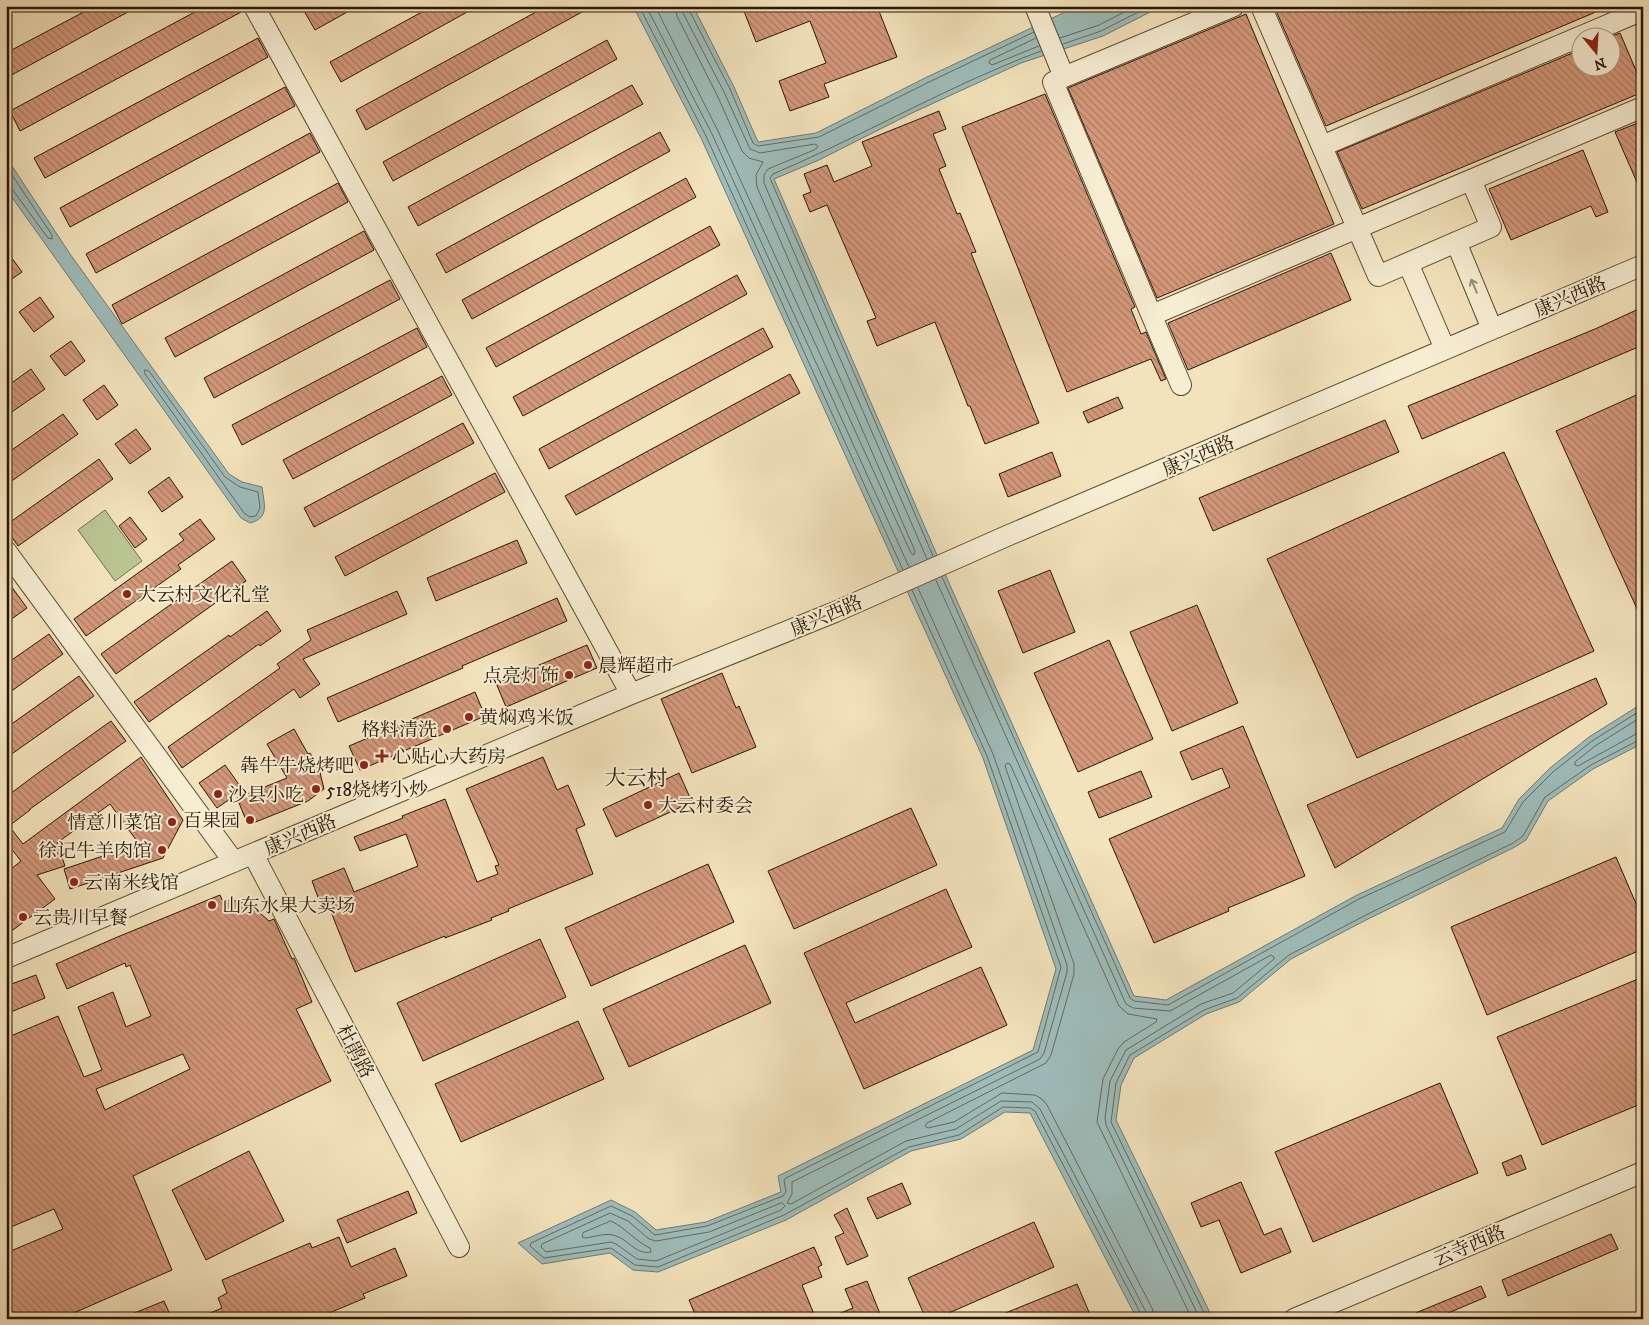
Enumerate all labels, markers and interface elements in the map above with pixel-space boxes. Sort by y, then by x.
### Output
north arrow [1572,28,1622,78]
text: N [1591,53,1608,74]
street label: 康兴西路 [1531,272,1610,323]
one-way arrow [1469,279,1478,294]
street label: 康兴西路 [1159,431,1238,482]
place label: 大云村文化礼堂 [137,584,270,607]
marker: 大云村文化礼堂 [121,588,133,600]
street label: 康兴西路 [787,591,866,642]
place label: 晨辉超市 [598,655,674,678]
marker: 晨辉超市 [582,659,594,671]
place label: 点亮灯饰 [483,665,559,688]
marker: 点亮灯饰 [563,669,575,681]
place label: 黄焖鸡米饭 [479,707,574,730]
marker: 黄焖鸡米饭 [463,711,475,723]
place label: 格料清洗 [361,719,437,742]
marker: 格料清洗 [441,723,453,735]
place label: 心贴心大药房 [392,746,506,769]
marker: 心贴心大药房 [376,750,388,762]
place label: 犇牛牛烧烤吧 [240,755,354,778]
marker: 犇牛牛烧烤吧 [358,759,370,771]
district label: 大云村 [605,766,668,792]
place label: 518烧烤小炒 [326,779,428,802]
marker: 518烧烤小炒 [310,783,322,795]
place label: 沙县小吃 [228,784,304,807]
marker: 沙县小吃 [212,788,224,800]
place label: 大云村委会 [658,795,753,818]
marker: 大云村委会 [642,799,654,811]
place label: 百果园 [183,810,240,833]
street label: 康兴西路 [261,810,340,861]
place label: 情意川菜馆 [67,812,162,835]
marker: 百果园 [244,814,256,826]
marker: 情意川菜馆 [166,816,178,828]
place label: 徐记牛羊肉馆 [38,840,152,863]
marker: 徐记牛羊肉馆 [156,844,168,856]
place label: 云南米线馆 [84,872,179,895]
marker: 云南米线馆 [68,876,80,888]
place label: 山东水果大卖场 [222,895,355,918]
marker: 山东水果大卖场 [206,899,218,911]
place label: 云贵川早餐 [33,907,128,930]
marker: 云贵川早餐 [17,911,29,923]
street label: 杜鹃路 [331,1021,378,1082]
street label: 云寺西路 [1430,1221,1509,1272]

